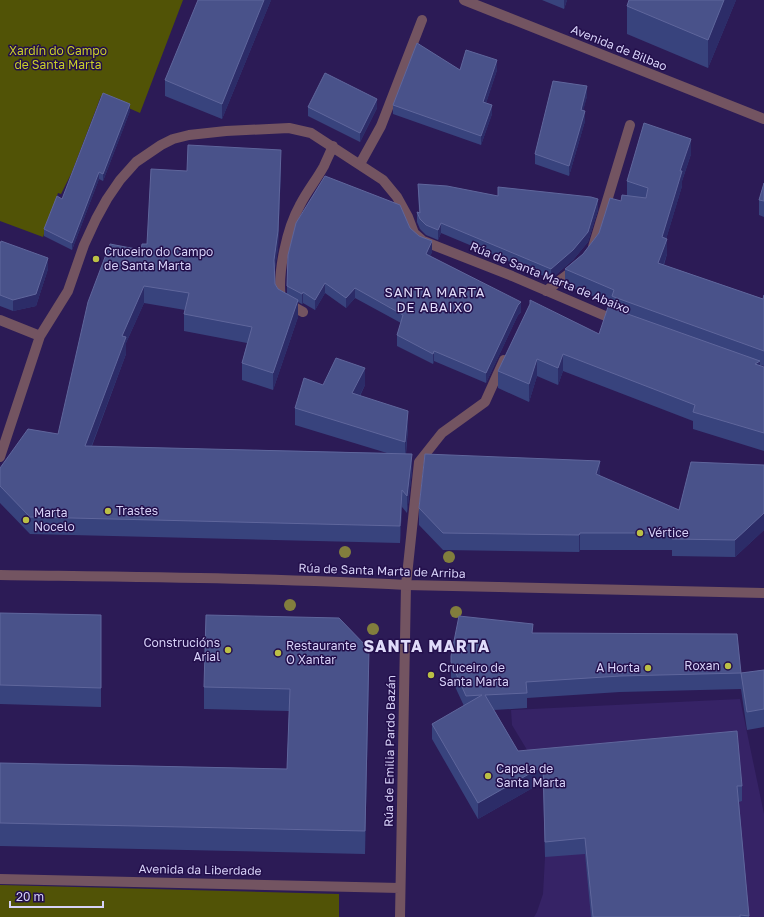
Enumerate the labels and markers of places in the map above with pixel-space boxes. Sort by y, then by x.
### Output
place label: Cruceiro do Campo de Santa Marta [104,244,213,273]
marker: Cruceiro do Campo de Santa Marta [91,254,101,264]
place label: Trastes [116,503,158,518]
place label: Marta Nocelo [34,505,75,534]
marker: Trastes [103,506,113,516]
marker: Marta Nocelo [21,515,31,525]
place label: Vértice [648,525,689,540]
marker: Vértice [635,528,645,538]
place label: Construcións Arial [143,635,220,664]
place label: Restaurante O Xantar [286,638,357,667]
marker: Construcións Arial [223,645,233,655]
marker: Restaurante O Xantar [273,648,283,658]
place label: Roxan [684,658,720,673]
place label: Cruceiro de Santa Marta [439,660,509,689]
place label: A Horta [596,660,640,675]
marker: Roxan [723,661,733,671]
marker: A Horta [643,663,653,673]
marker: Cruceiro de Santa Marta [426,670,436,680]
place label: Capela de Santa Marta [496,761,566,790]
marker: Capela de Santa Marta [483,771,493,781]

